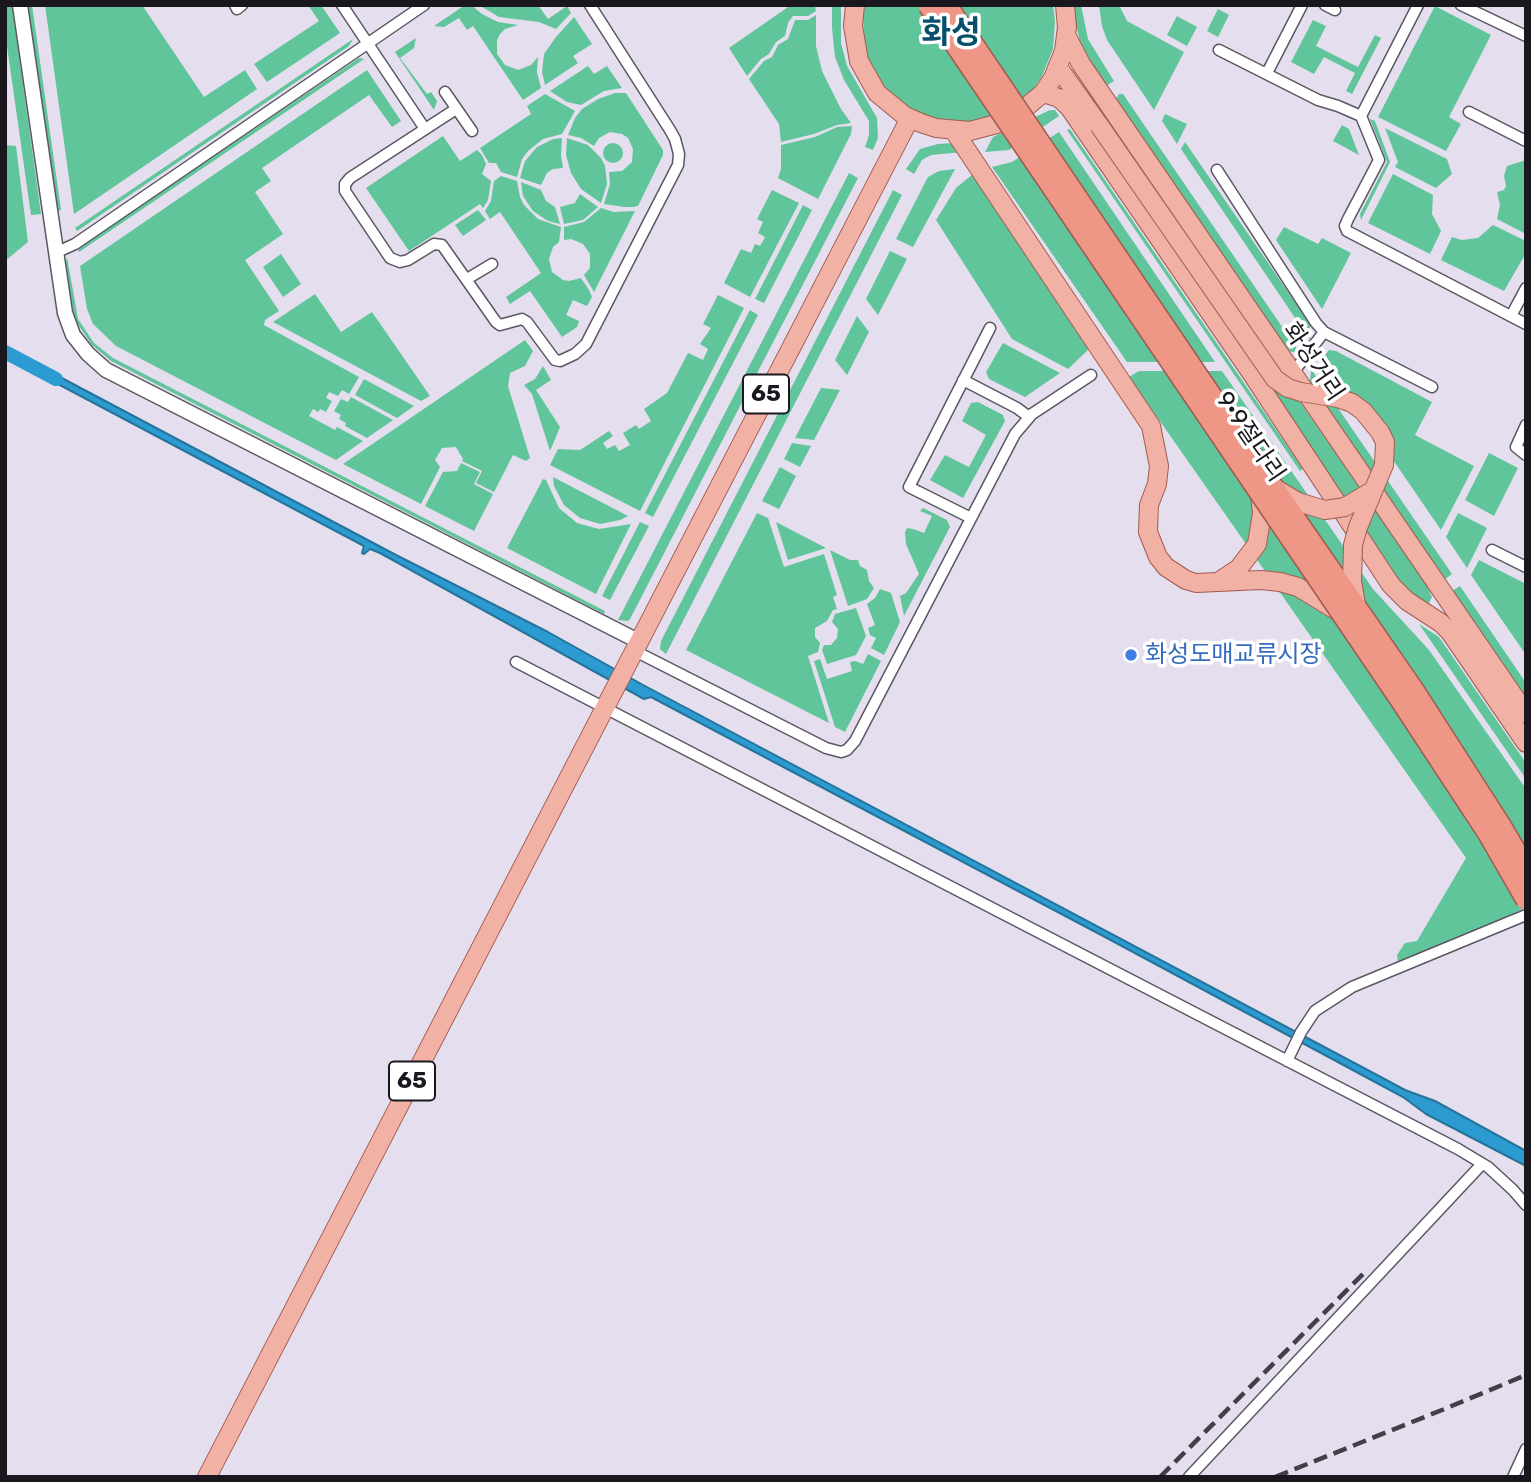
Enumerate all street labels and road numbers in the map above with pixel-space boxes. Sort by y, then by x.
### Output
street label: 화성거리 [1276,317,1350,407]
road number: 65 [743,374,789,414]
street label: 9·9절다리 [1209,386,1291,488]
road number: 65 [389,1062,435,1100]

